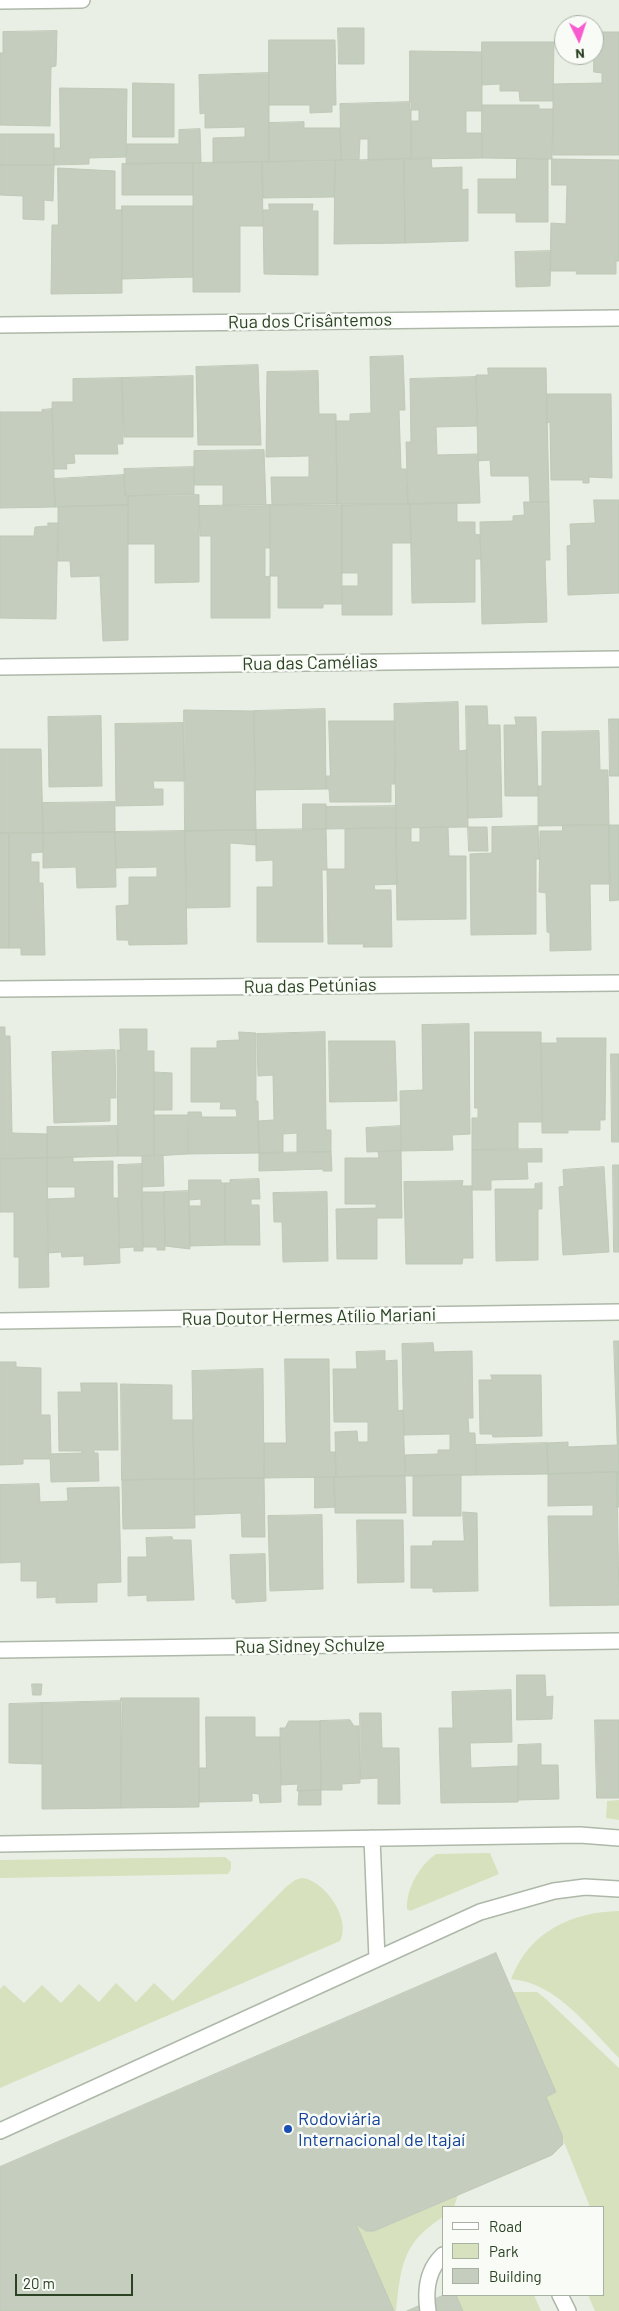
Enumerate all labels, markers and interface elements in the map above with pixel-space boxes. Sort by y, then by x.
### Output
north arrow [554,15,604,65]
text: N [575,46,585,63]
street label: Rua dos Crisântemos [228,309,392,333]
street label: Rua das Camélias [242,651,378,675]
street label: Rua das Petúnias [243,974,377,998]
street label: Rua Doutor Hermes Atílio Mariani [182,1304,436,1330]
street label: Rua Sidney Schulze [235,1634,385,1658]
place label: Rodoviária Internacional de Itajaí [298,2108,465,2150]
marker: Rodoviária Internacional de Itajaí [282,2123,294,2135]
legend [442,2206,604,2296]
text: Road [489,2217,522,2235]
text: Park [489,2242,518,2260]
scale bar [18,2264,135,2296]
text: Building [489,2267,542,2285]
text: 20 m [23,2274,55,2292]

